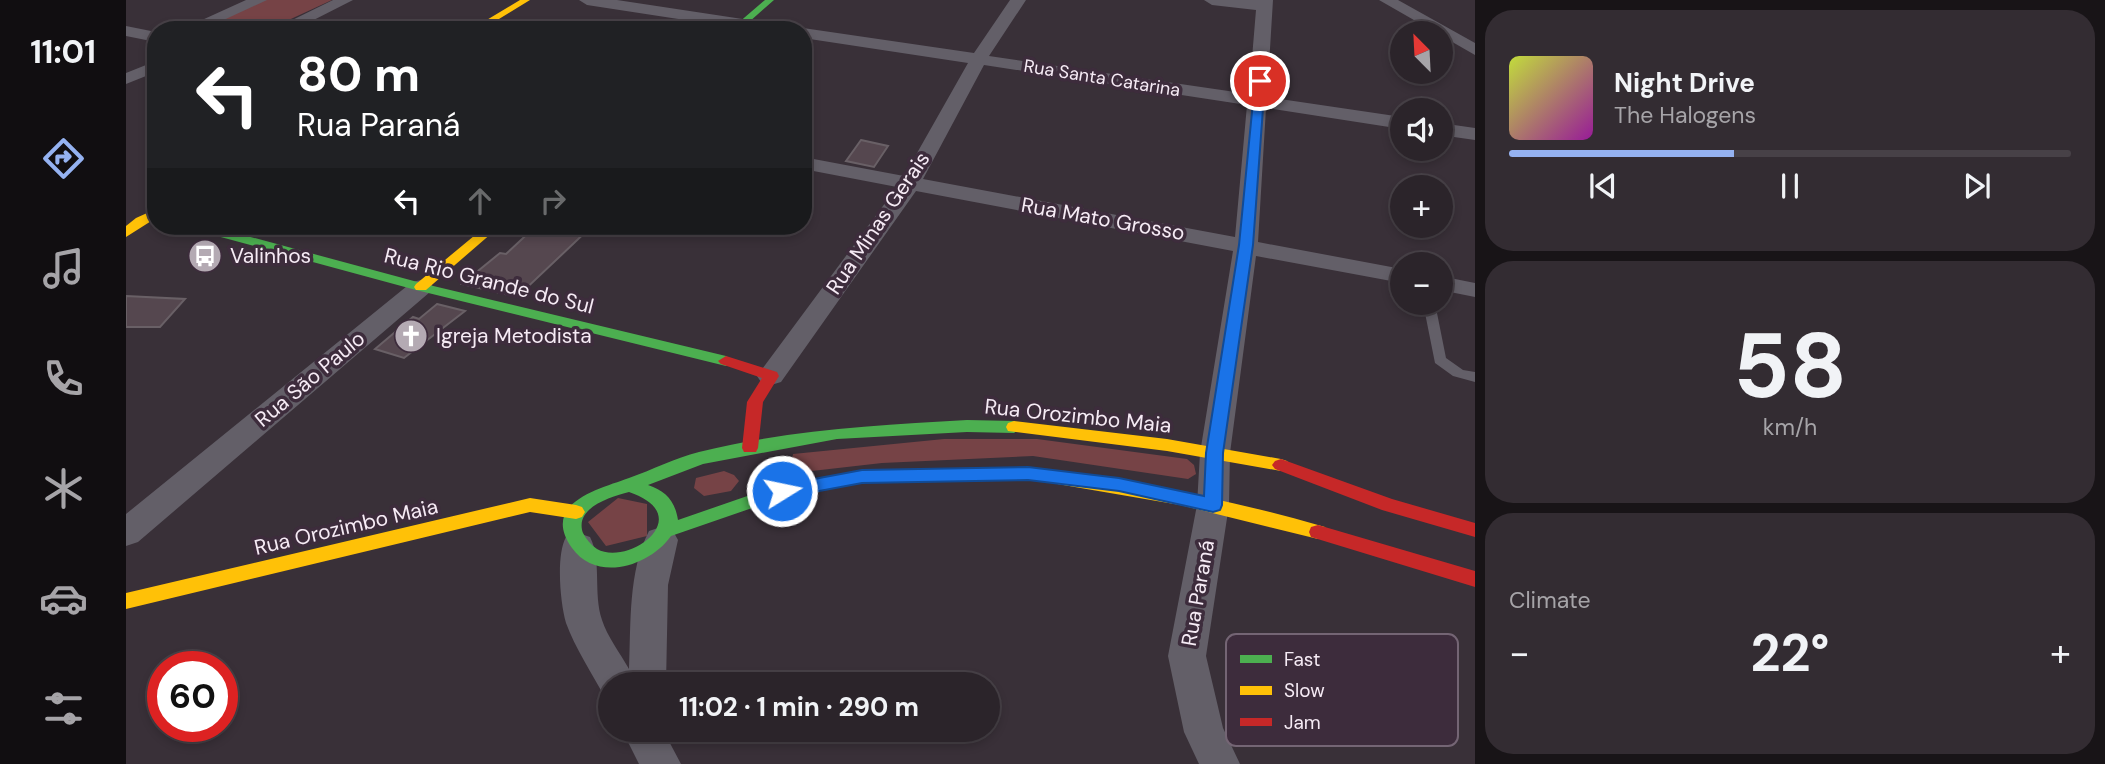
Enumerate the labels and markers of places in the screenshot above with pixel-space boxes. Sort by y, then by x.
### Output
pin [1230,51,1290,111]
bus stop icon: Valinhos [186,237,224,275]
place label: Valinhos [230,242,311,270]
church icon: Igreja Metodista [392,317,430,355]
place label: Igreja Metodista [436,322,592,350]

